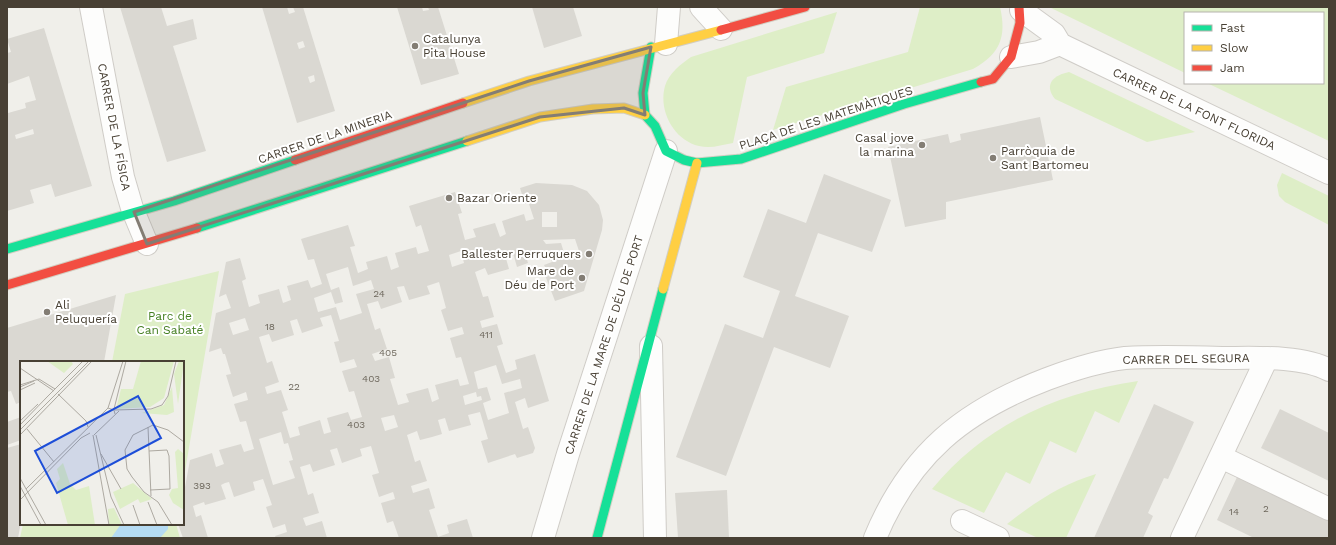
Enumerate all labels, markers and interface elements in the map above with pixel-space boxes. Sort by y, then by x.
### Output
legend [1184,12,1324,84]
text: Fast [1220,21,1245,35]
place label: Catalunya Pita House [423,32,486,60]
marker: Catalunya Pita House [410,41,420,51]
text: Slow [1220,41,1248,55]
text: Jam [1220,61,1245,75]
street label: CARRER DE LA FÍSICA [95,62,133,192]
street label: CARRER DE LA FONT FLORIDA [1110,65,1278,153]
street label: PLAÇA DE LES MATEMÀTIQUES [737,83,915,153]
street label: CARRER DE LA MINERIA [256,107,394,167]
place label: Casal jove la marina [855,131,914,159]
marker: Casal jove la marina [917,140,927,150]
place label: Parròquia de Sant Bartomeu [1001,144,1089,172]
marker: Parròquia de Sant Bartomeu [988,153,998,163]
place label: Bazar Oriente [457,191,537,205]
marker: Bazar Oriente [444,193,454,203]
street label: CARRER DE LA MARE DE DÉU DE PORT [562,234,646,456]
place label: Ballester Perruquers [461,247,581,261]
marker: Ballester Perruquers [584,249,594,259]
place label: Mare de Déu de Port [504,264,574,292]
marker: Mare de Déu de Port [577,273,587,283]
house number: 24 [373,288,385,299]
place label: Ali Peluquería [55,298,117,326]
marker: Ali Peluquería [42,307,52,317]
park label: Parc de Can Sabaté [137,309,204,337]
house number: 18 [265,321,275,332]
house number: 411 [479,329,493,340]
house number: 405 [379,347,397,358]
street label: CARRER DEL SEGURA [1122,351,1250,367]
inset map [20,361,184,525]
house number: 403 [362,373,380,384]
house number: 22 [288,381,300,392]
house number: 403 [347,419,365,430]
house number: 393 [193,480,211,491]
house number: 2 [1263,503,1269,514]
house number: 14 [1229,506,1239,517]

